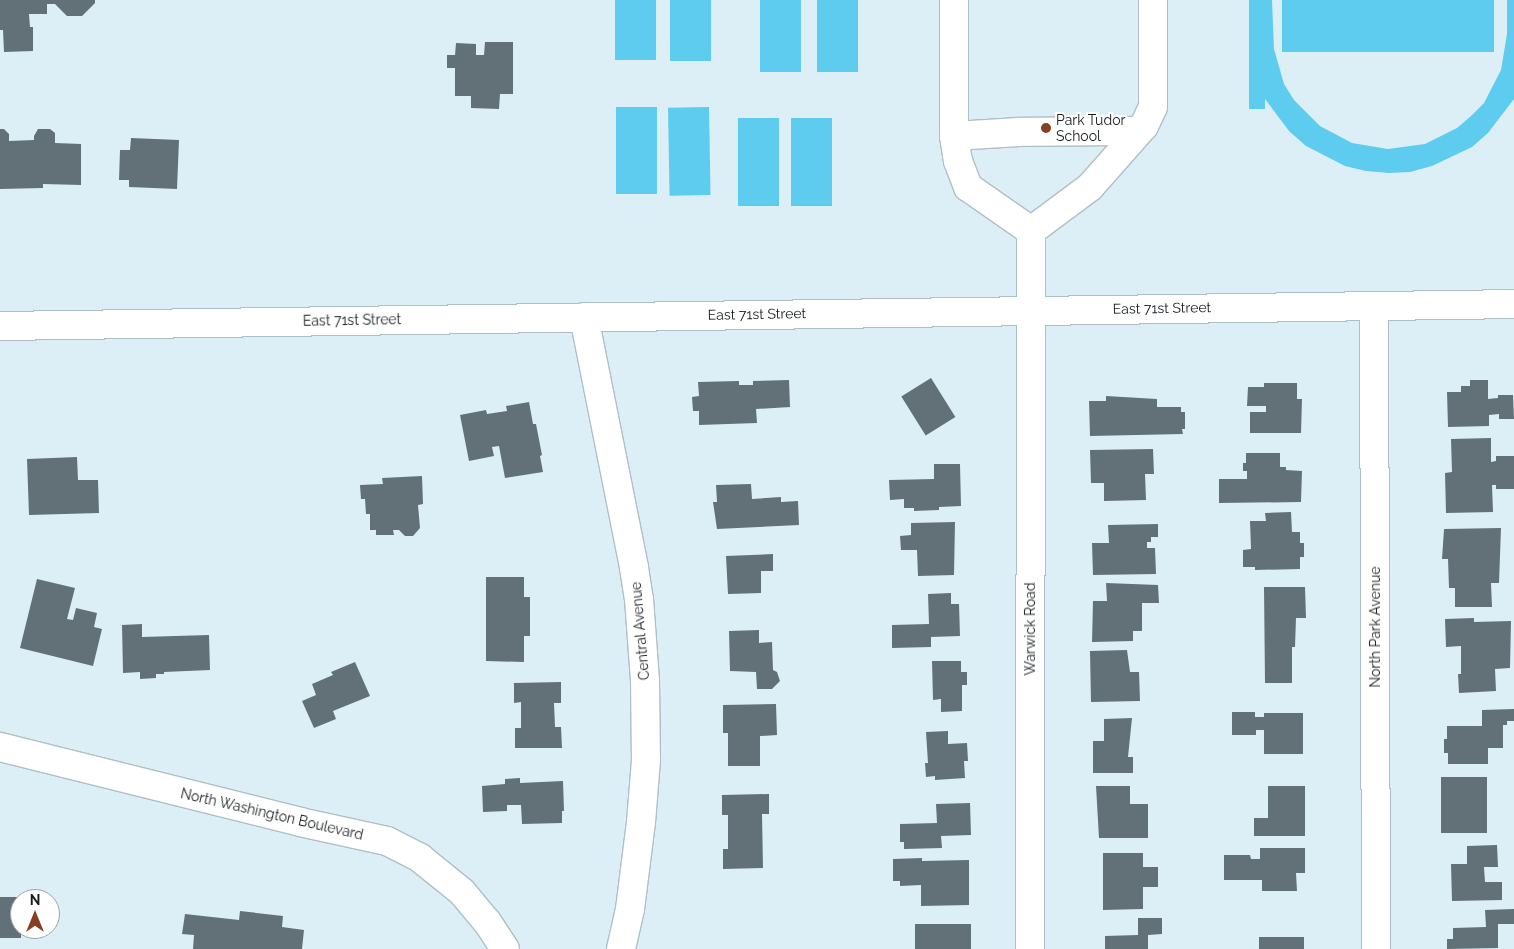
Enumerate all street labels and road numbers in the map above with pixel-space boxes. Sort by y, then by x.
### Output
street label: East 71st Street [1113,299,1211,317]
street label: East 71st Street [708,305,806,323]
street label: East 71st Street [303,311,401,329]
street label: North Park Avenue [1367,566,1383,688]
street label: Central Avenue [627,581,653,681]
street label: Warwick Road [1022,582,1038,676]
street label: North Washington Boulevard [179,785,365,843]

